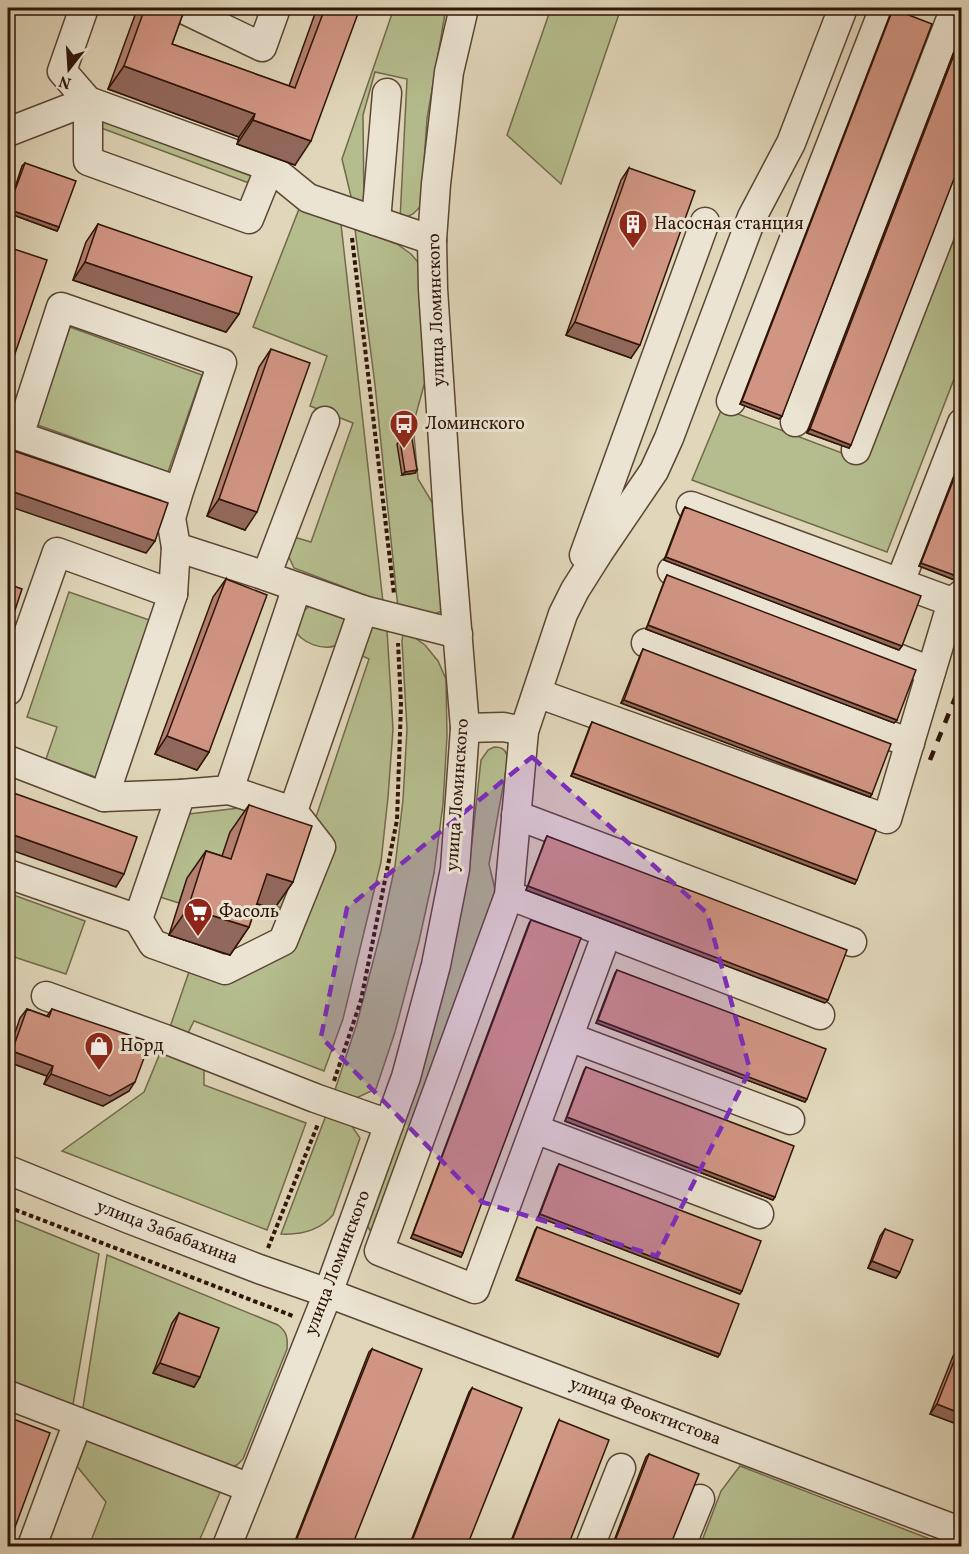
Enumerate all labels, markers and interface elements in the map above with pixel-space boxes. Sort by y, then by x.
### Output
north arrow [39,39,99,99]
text: N [56,69,74,94]
building icon: Насосная станция [617,208,649,250]
place label: Насосная станция [654,212,804,237]
street label: улица Ломинского [422,233,452,387]
bus stop icon: Ломинского [388,408,420,450]
place label: Ломинского [425,412,525,437]
street label: улица Ломинского [440,717,476,873]
supermarket icon: Фасоль [182,896,214,938]
place label: Фасоль [219,900,279,925]
shop icon: Норд [83,1030,115,1072]
place label: Норд [120,1034,164,1059]
street label: улица Ломинского [299,1187,377,1339]
street label: улица Забабахина [93,1194,242,1272]
street label: улица Феоктистова [566,1372,725,1452]

